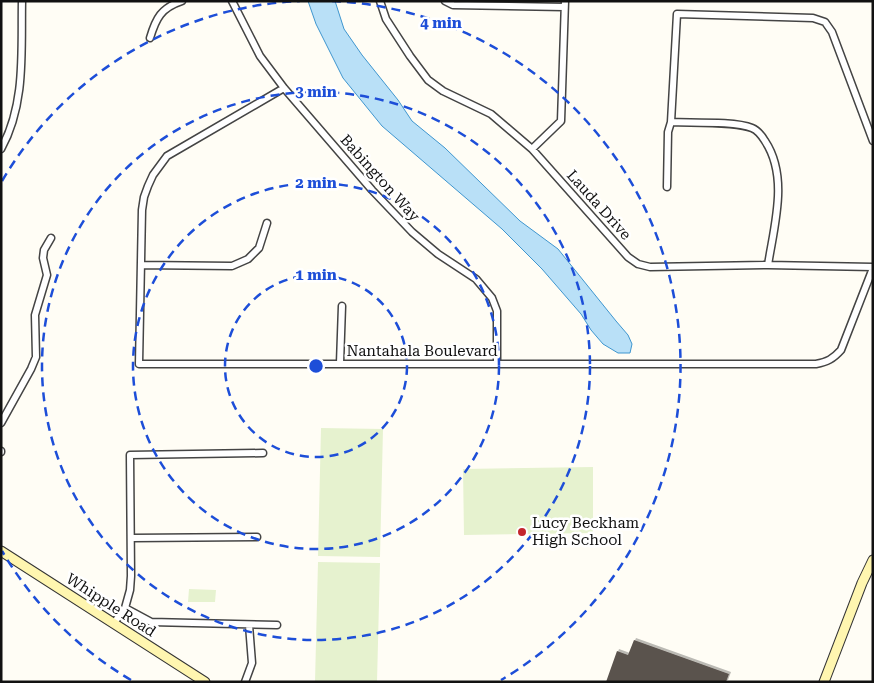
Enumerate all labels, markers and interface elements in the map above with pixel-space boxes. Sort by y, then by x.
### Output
text: 4 min [420,14,462,32]
text: 3 min [295,83,337,101]
street label: Babington Way [336,131,424,225]
street label: Lauda Drive [563,166,635,244]
text: 2 min [295,174,337,192]
text: 1 min [295,266,337,284]
street label: Nantahala Boulevard [346,342,498,360]
centre of rings [307,357,325,375]
place label: Lucy Beckham High School [532,514,640,549]
marker: Lucy Beckham High School [516,526,528,538]
street label: Whipple Road [63,569,159,641]

